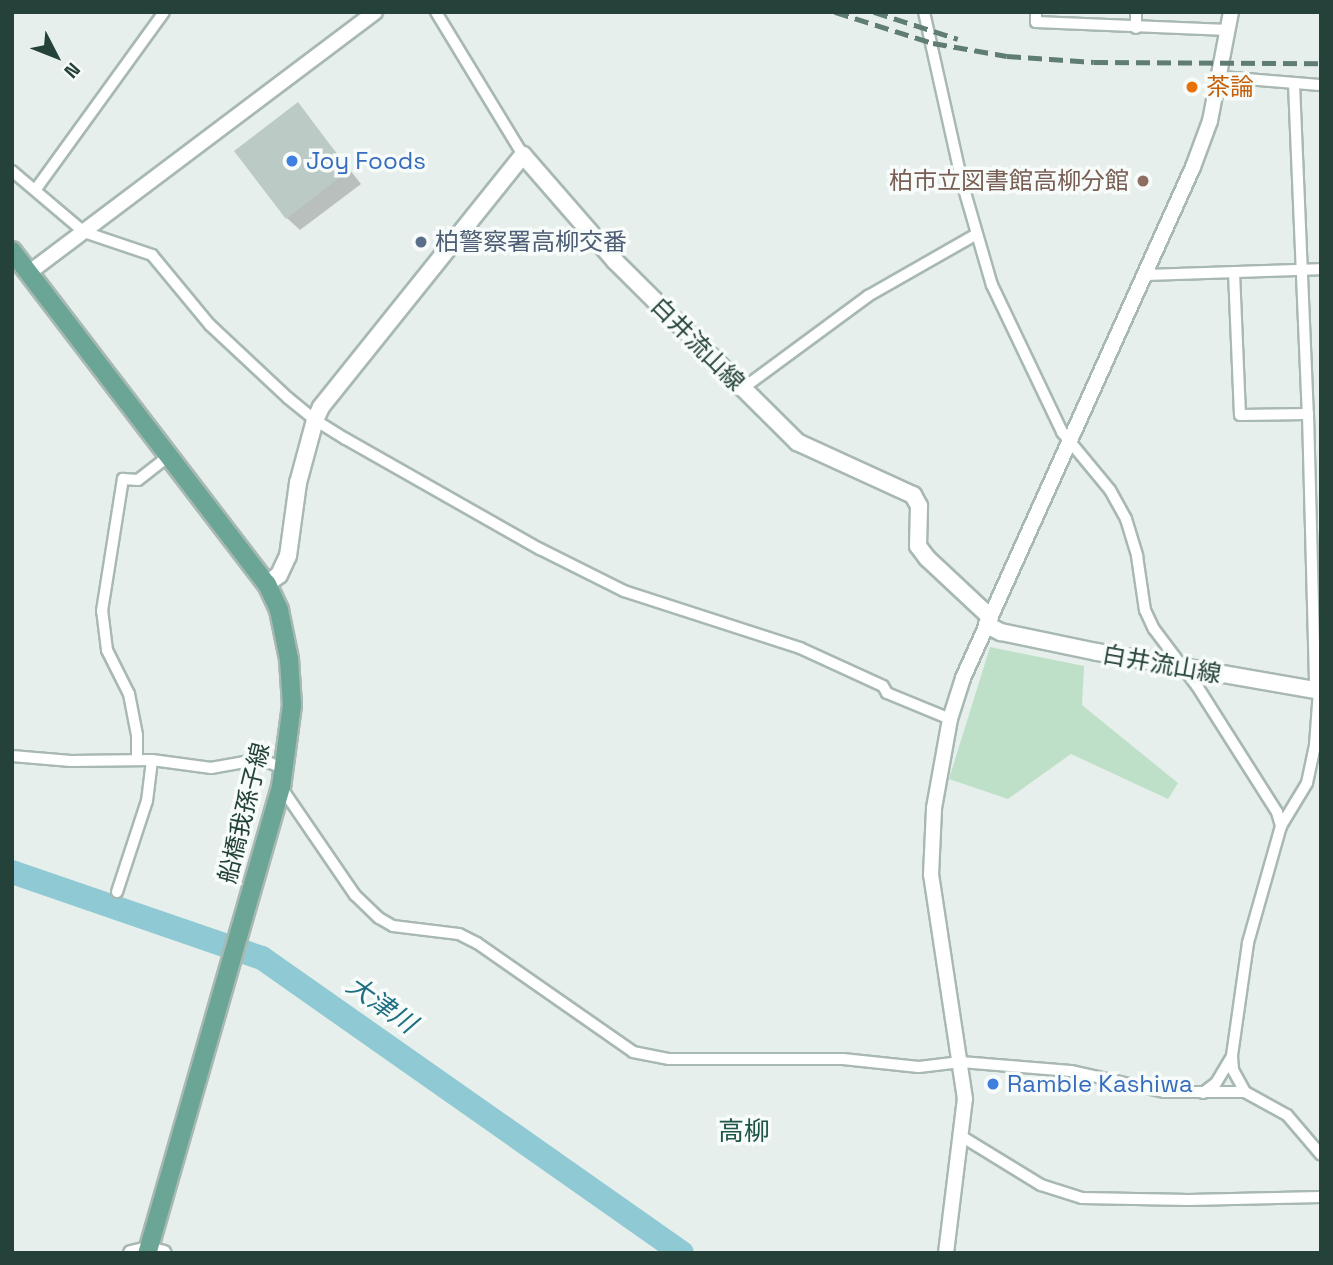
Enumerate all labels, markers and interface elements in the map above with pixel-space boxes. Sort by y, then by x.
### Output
north arrow [21,21,91,91]
text: N [58,57,86,83]
place label: 茶論 [1206,73,1254,101]
marker: 茶論 [1184,79,1200,95]
place label: Joy Foods [306,147,426,175]
marker: Joy Foods [284,153,300,169]
place label: 柏市立図書館高柳分館 [889,167,1129,195]
marker: 柏市立図書館高柳分館 [1135,173,1151,189]
place label: 柏警察署高柳交番 [435,228,627,256]
marker: 柏警察署高柳交番 [413,234,429,250]
street label: 白井流山線 [645,291,751,397]
street label: 白井流山線 [1100,639,1224,689]
street label: 船橋我孫子線 [213,740,275,886]
water label: 大津川 [340,970,422,1040]
place label: Ramble Kashiwa [1007,1070,1193,1098]
marker: Ramble Kashiwa [985,1076,1001,1092]
district label: 高柳 [718,1116,770,1148]

